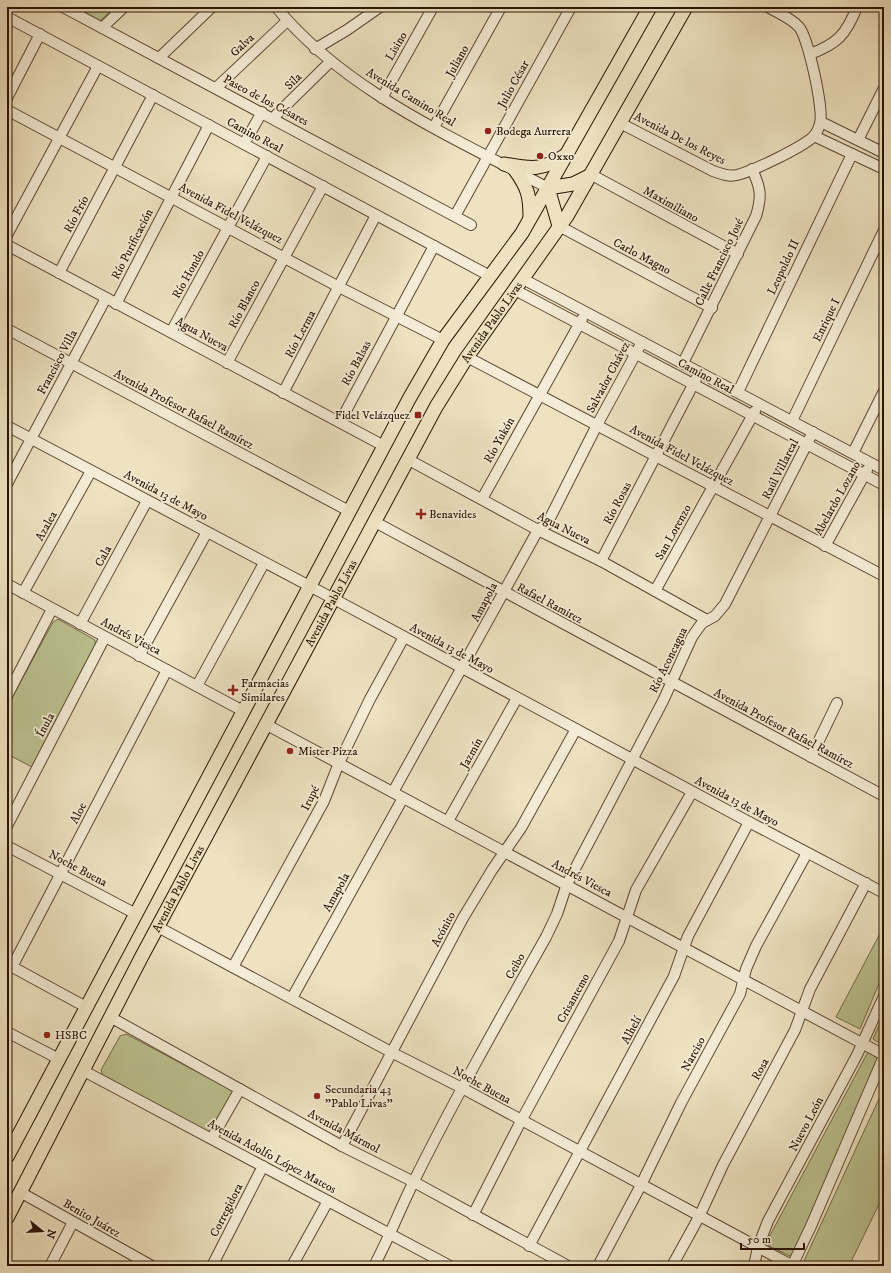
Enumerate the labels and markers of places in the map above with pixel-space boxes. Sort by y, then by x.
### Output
place label: Bodega Aurrera [496,124,572,139]
marker: Bodega Aurrera [483,126,493,136]
place label: Oxxo [548,149,574,164]
marker: Oxxo [535,151,545,161]
place label: Fidel Velázquez [335,408,410,423]
marker: Fidel Velázquez [413,410,423,420]
place label: Benavides [429,507,476,522]
marker: Benavides [416,509,426,519]
place label: Farmacias Similares [241,676,289,705]
marker: Farmacias Similares [228,685,238,695]
place label: Mister Pizza [298,744,358,759]
marker: Mister Pizza [285,746,295,756]
place label: HSBC [55,1028,87,1043]
marker: HSBC [42,1030,52,1040]
place label: Secundaria 43 "Pablo Livas" [325,1082,393,1111]
marker: Secundaria 43 "Pablo Livas" [312,1091,322,1101]

